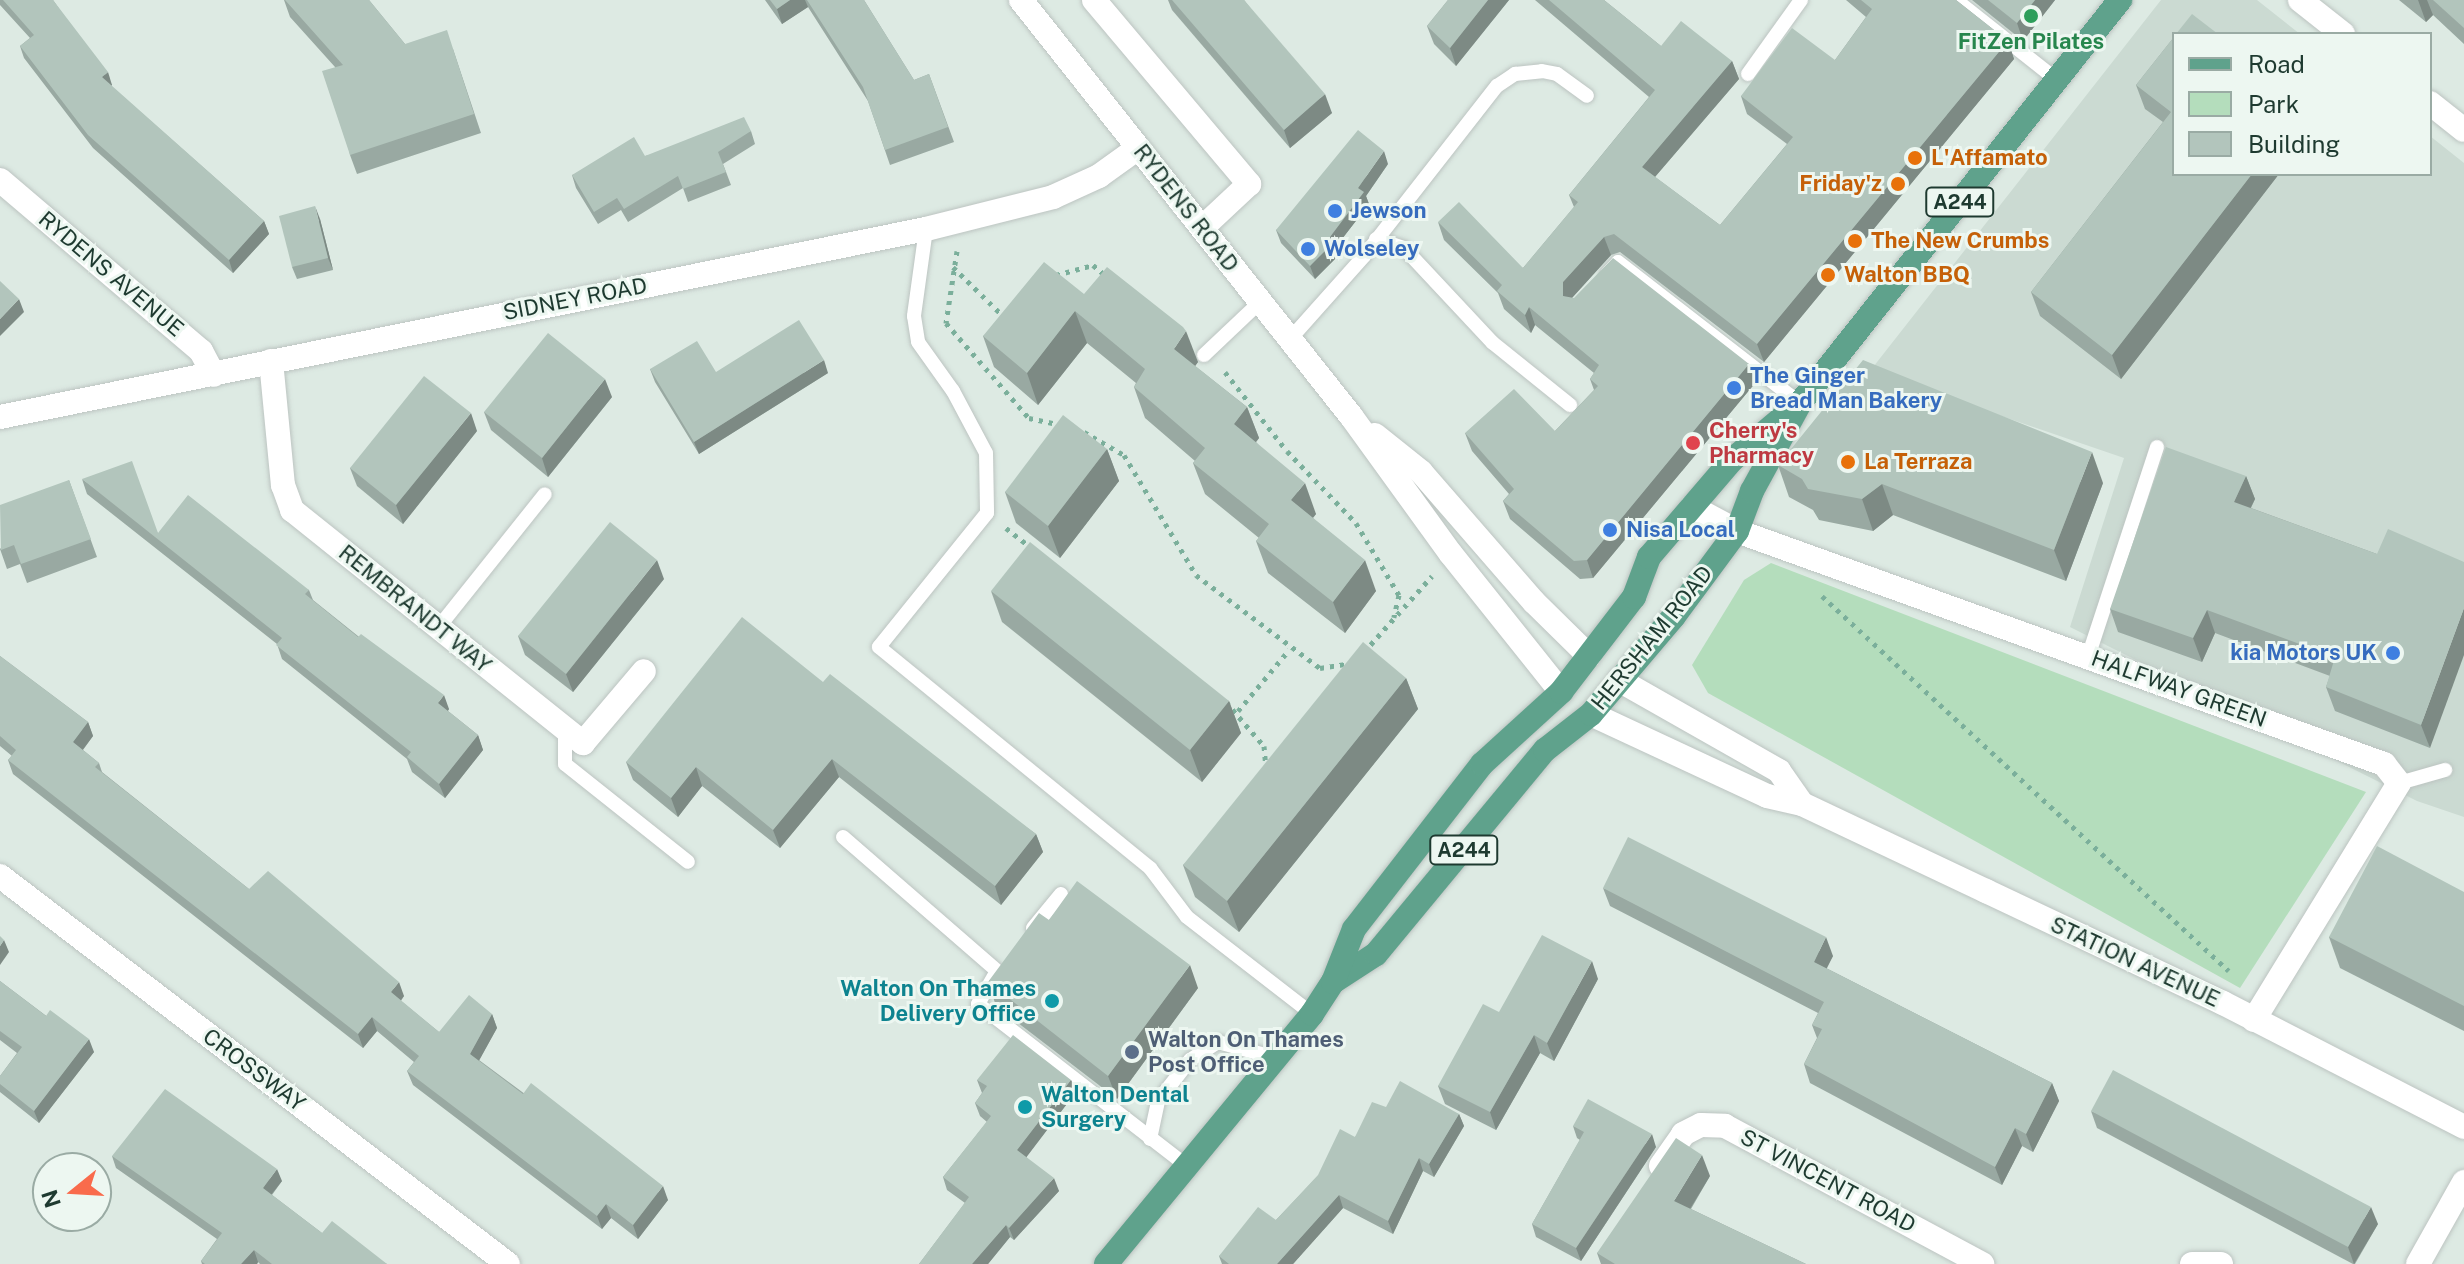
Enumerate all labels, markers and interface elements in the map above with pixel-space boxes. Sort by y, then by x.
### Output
marker: FitZen Pilates [2022,7,2040,25]
place label: FitZen Pilates [1958,29,2104,55]
legend [2172,32,2432,176]
text: Road [2248,50,2305,78]
text: Park [2248,90,2299,118]
text: Building [2248,130,2340,158]
street label: RYDENS ROAD [1128,139,1244,277]
place label: L'Affamato [1931,145,2048,171]
marker: L'Affamato [1906,149,1924,167]
place label: Friday'z [1799,171,1882,197]
marker: Friday'z [1889,175,1907,193]
road number: A244 [1924,186,1996,218]
place label: Jewson [1351,198,1427,224]
marker: Jewson [1326,202,1344,220]
street label: RYDENS AVENUE [33,206,189,342]
place label: The New Crumbs [1871,228,2049,254]
marker: The New Crumbs [1846,232,1864,250]
place label: Wolseley [1324,236,1419,262]
marker: Wolseley [1299,240,1317,258]
place label: Walton BBQ [1844,262,1970,288]
marker: Walton BBQ [1819,266,1837,284]
street label: SIDNEY ROAD [501,272,649,326]
place label: The Ginger Bread Man Bakery [1750,362,1942,414]
marker: The Ginger Bread Man Bakery [1725,379,1743,397]
place label: Cherry's Pharmacy [1709,417,1814,468]
marker: Cherry's Pharmacy [1684,434,1702,452]
place label: La Terraza [1864,449,1972,475]
marker: La Terraza [1839,453,1857,471]
place label: Nisa Local [1626,517,1735,543]
marker: Nisa Local [1601,521,1619,539]
street label: REMBRANDT WAY [333,539,497,679]
street label: HERSHAM ROAD [1586,561,1718,715]
place label: kia Motors UK [2230,640,2377,666]
marker: kia Motors UK [2384,644,2402,662]
street label: HALFWAY GREEN [2088,645,2270,733]
road number: A244 [1428,834,1500,866]
street label: STATION AVENUE [2046,911,2224,1013]
place label: Walton On Thames Delivery Office [840,975,1036,1026]
marker: Walton On Thames Delivery Office [1043,992,1061,1010]
street label: CROSSWAY [198,1023,310,1117]
place label: Walton On Thames Post Office [1148,1026,1344,1078]
marker: Walton On Thames Post Office [1123,1043,1141,1061]
place label: Walton Dental Surgery [1041,1081,1190,1132]
marker: Walton Dental Surgery [1016,1098,1034,1116]
street label: ST VINCENT ROAD [1736,1124,1920,1238]
north arrow [32,1152,112,1232]
text: N [36,1187,66,1211]

